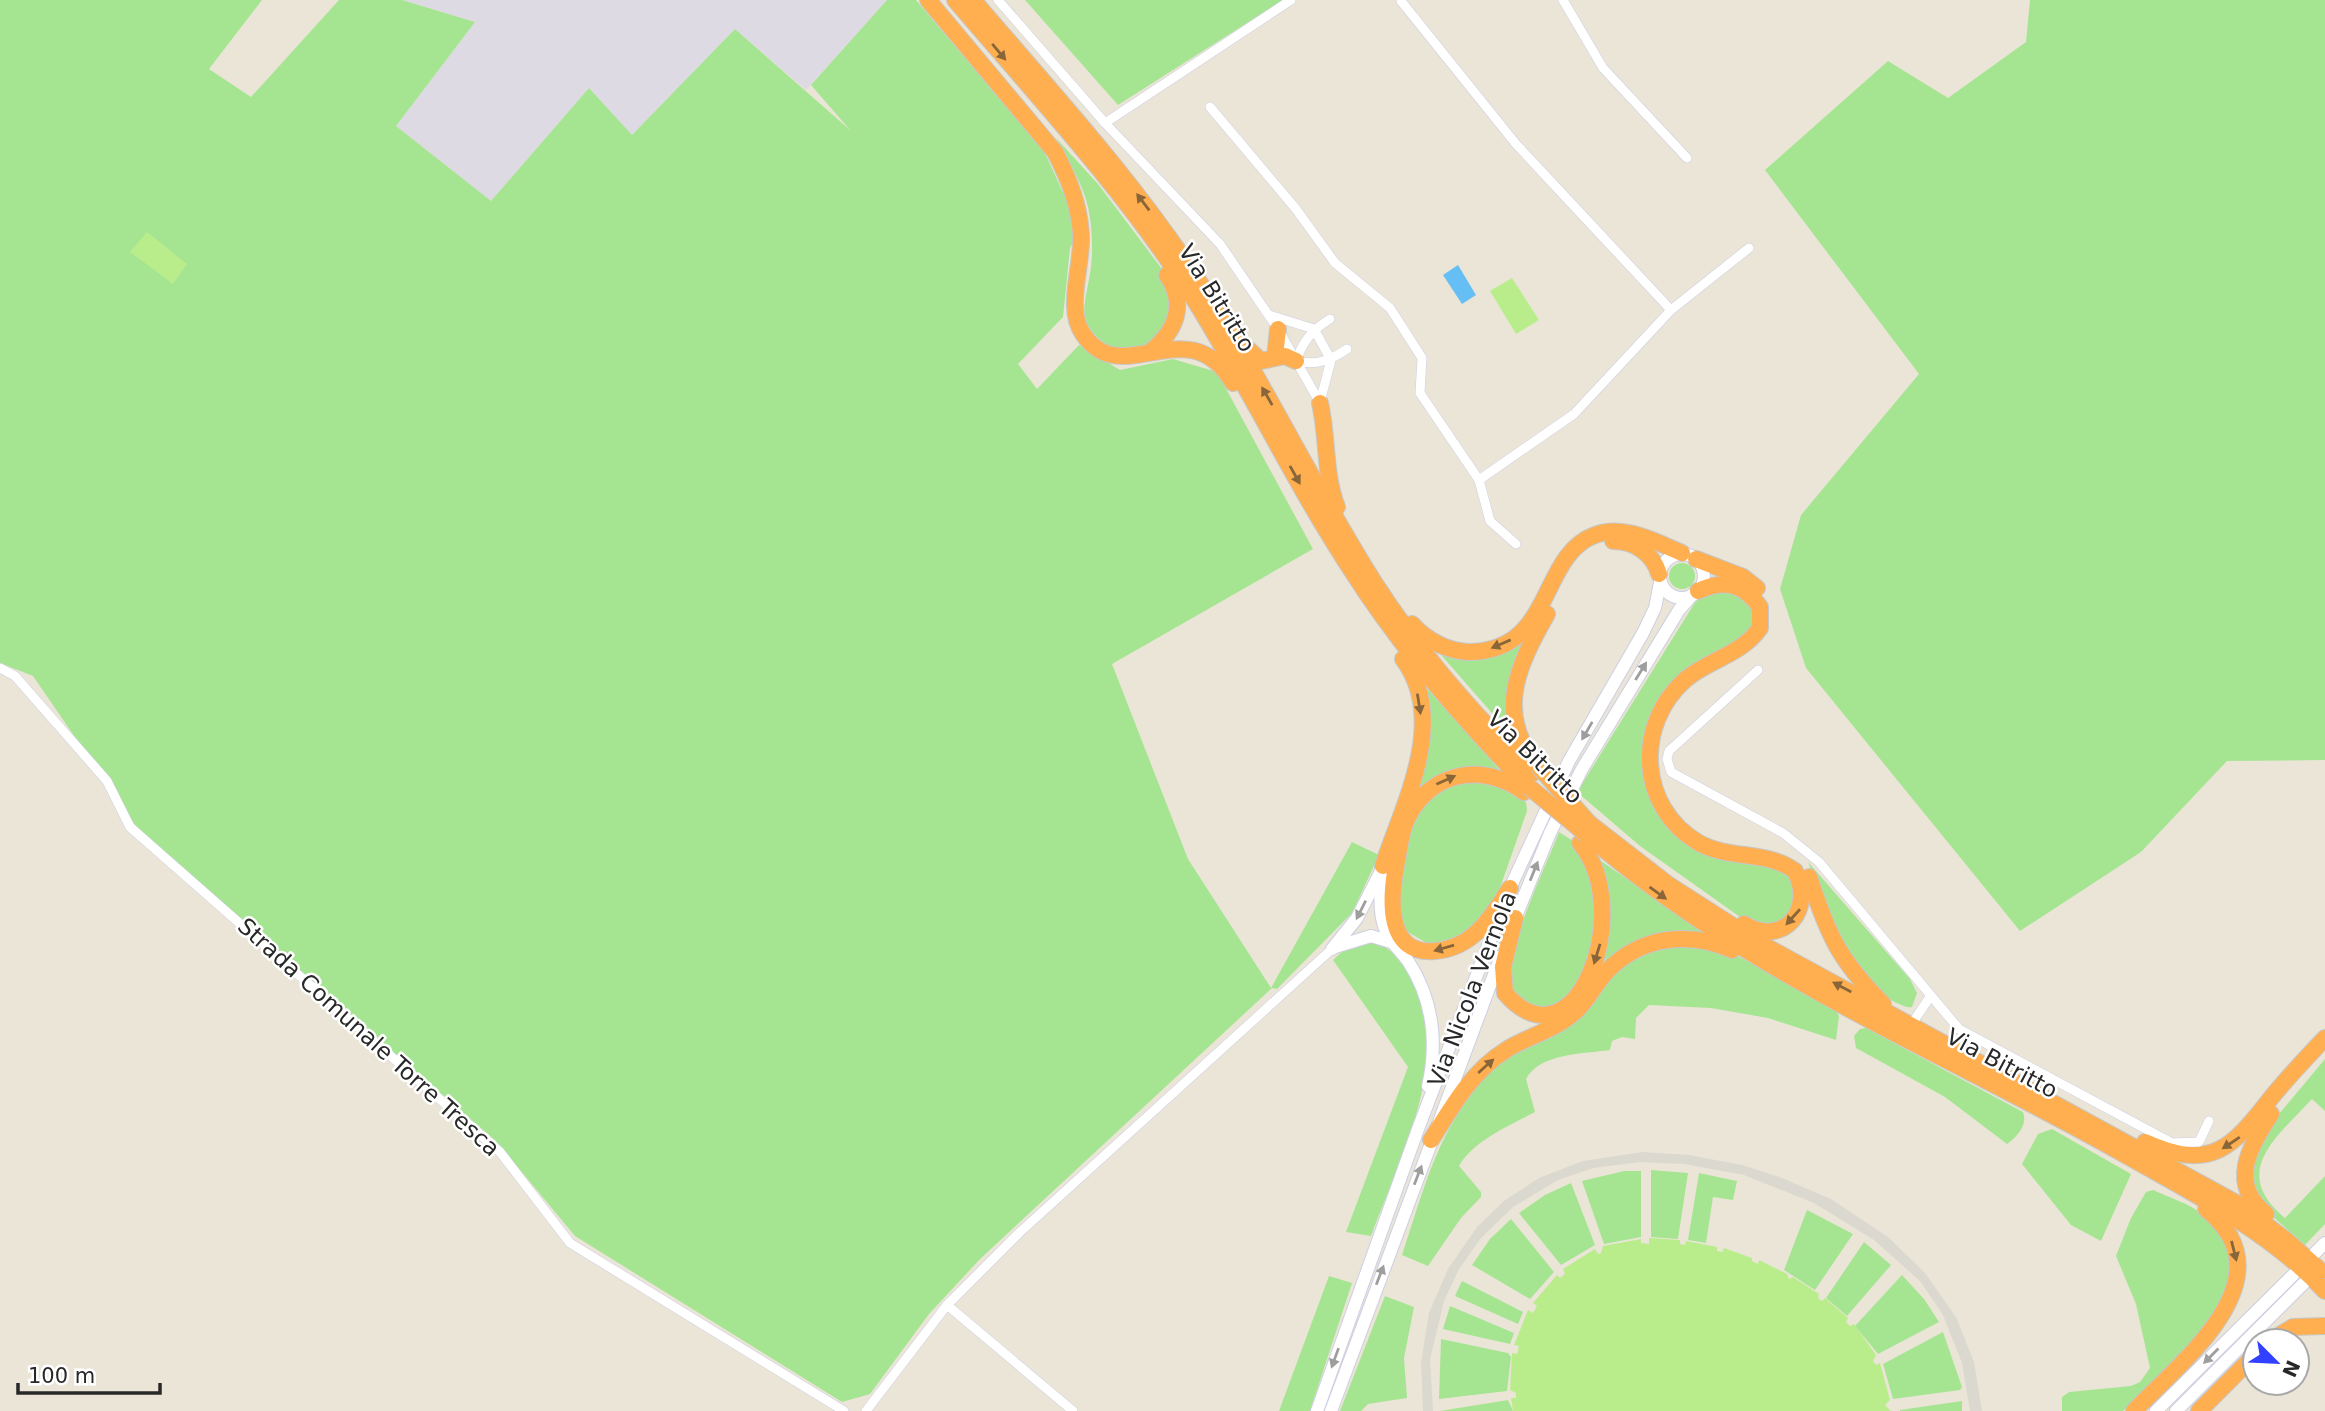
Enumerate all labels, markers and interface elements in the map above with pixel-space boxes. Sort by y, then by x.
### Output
one-way arrow [992,43,1007,61]
one-way arrow [1136,193,1150,211]
street label: Via Bitritto [1174,239,1260,357]
one-way arrow [1261,387,1273,406]
one-way arrow [1289,465,1301,484]
one-way arrow [1491,638,1511,650]
one-way arrow [1635,662,1648,681]
one-way arrow [1414,693,1425,715]
street label: Via Bitritto [1482,705,1588,809]
one-way arrow [1581,721,1593,741]
one-way arrow [1436,775,1457,786]
one-way arrow [1529,861,1540,882]
one-way arrow [1649,886,1667,900]
street label: Via Nicola Vernola [1423,888,1521,1090]
one-way arrow [1355,900,1366,920]
one-way arrow [1785,908,1801,926]
street label: Strada Comunale Torre Tresca [233,913,505,1161]
one-way arrow [1434,944,1455,954]
one-way arrow [1592,944,1602,965]
one-way arrow [1832,981,1851,993]
street label: Via Bitritto [1942,1023,2062,1103]
one-way arrow [1477,1059,1494,1075]
one-way arrow [2221,1137,2241,1150]
one-way arrow [1412,1165,1423,1186]
one-way arrow [2229,1240,2240,1262]
one-way arrow [1374,1264,1385,1285]
north arrow [2241,1327,2311,1397]
one-way arrow [1329,1348,1340,1369]
one-way arrow [2202,1348,2219,1365]
scale bar [18,1352,159,1396]
text: N [2278,1357,2305,1381]
text: 100 m [28,1364,95,1388]

